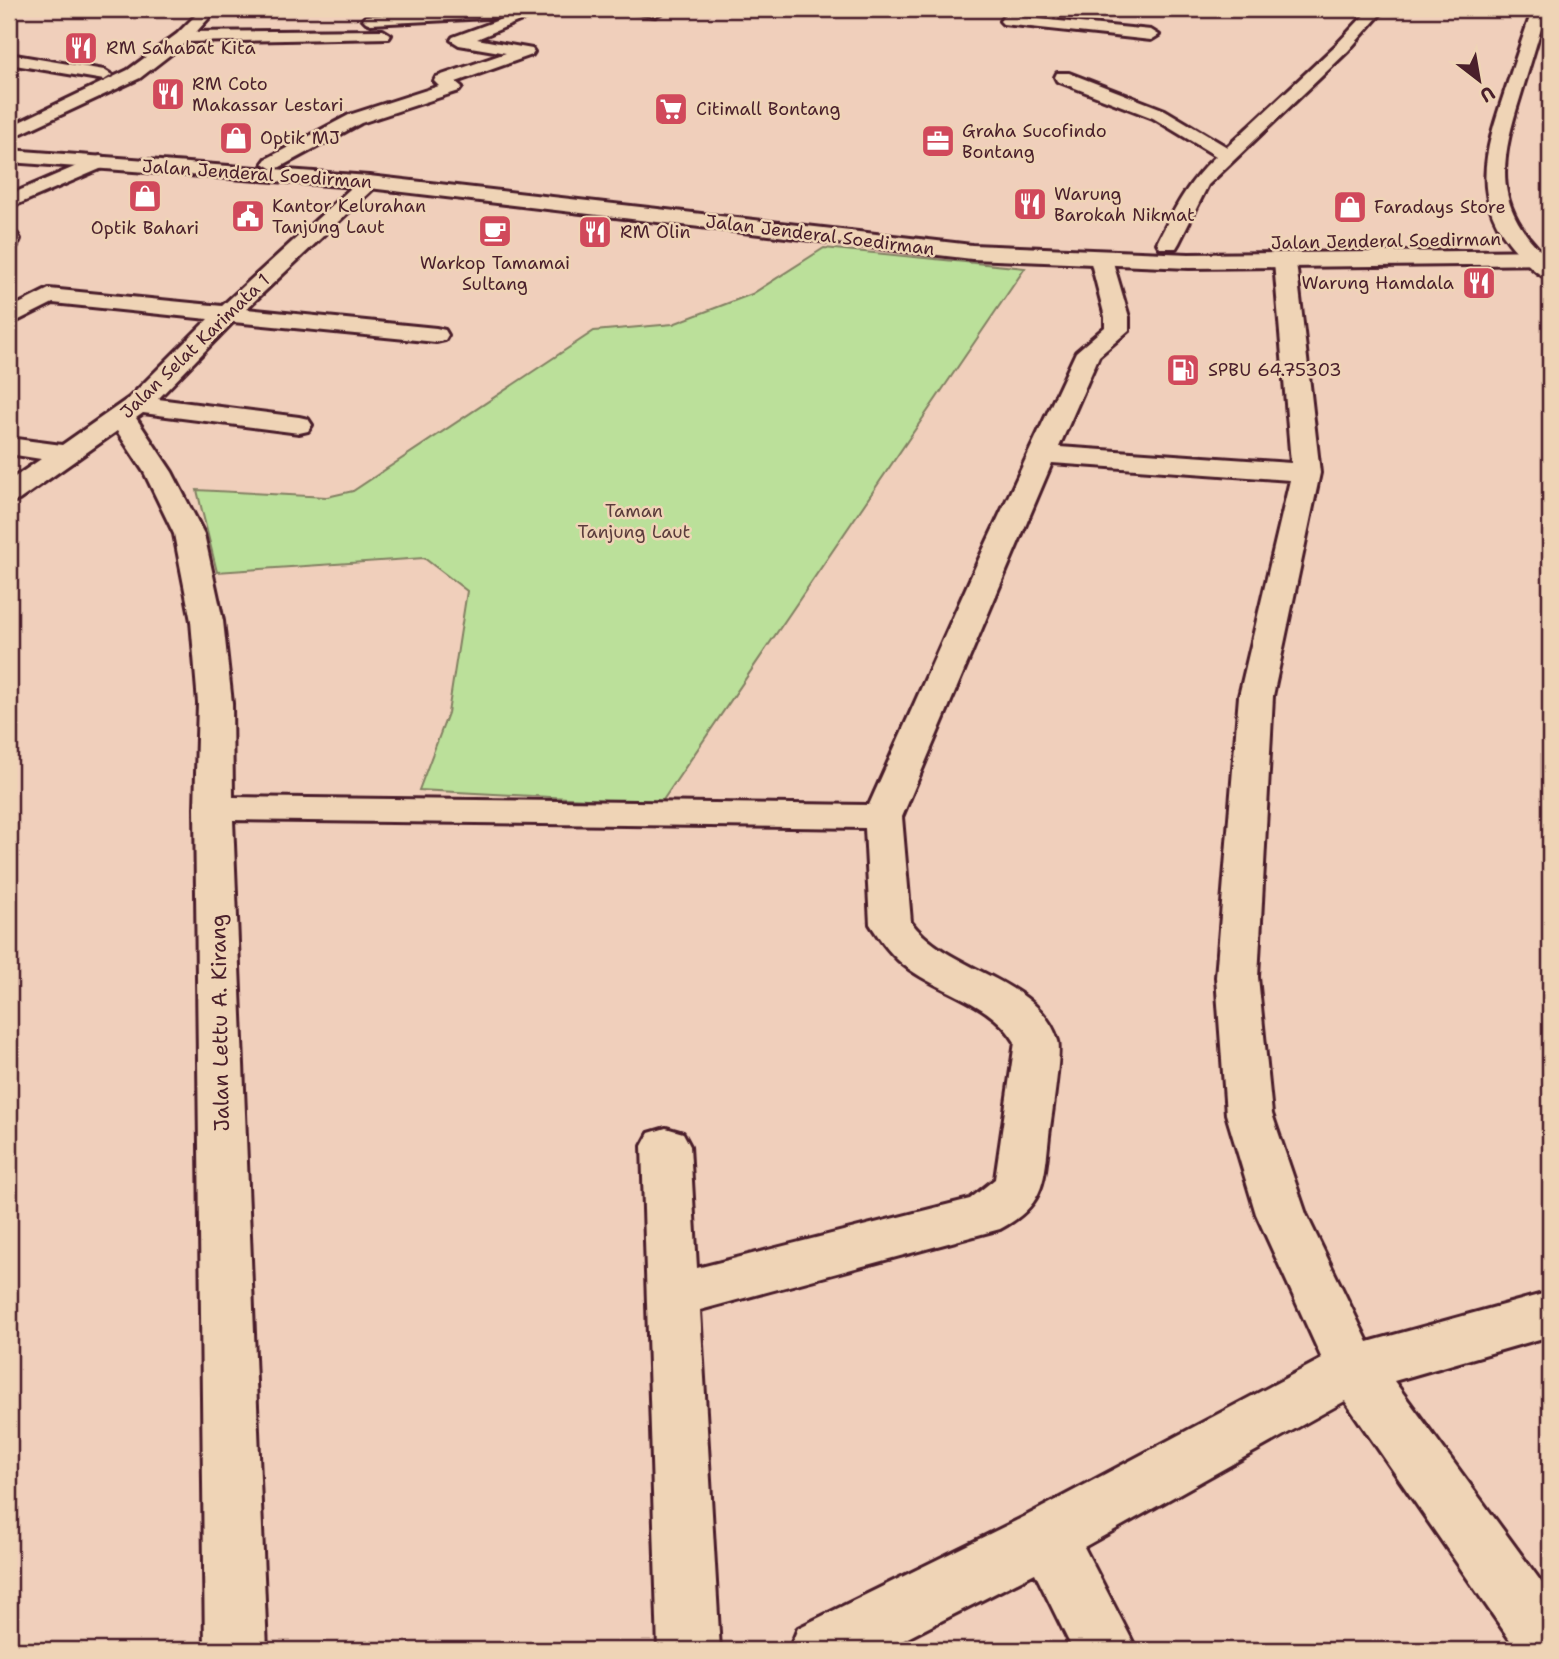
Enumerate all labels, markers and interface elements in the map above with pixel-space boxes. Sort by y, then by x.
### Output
restaurant icon: RM Sahabat Kita [62,29,100,67]
place label: RM Sahabat Kita [106,36,256,60]
north arrow [1444,46,1514,116]
place label: RM Coto Makassar Lestari [192,72,344,117]
restaurant icon: RM Coto Makassar Lestari [149,75,187,113]
text: U [1475,80,1500,108]
supermarket icon: Citimall Bontang [652,90,690,128]
place label: Citimall Bontang [696,97,840,121]
shop icon: Optik MJ [217,119,255,157]
place label: Graha Sucofindo Bontang [962,119,1107,164]
office icon: Graha Sucofindo Bontang [919,122,957,160]
place label: Optik MJ [260,126,340,150]
street label: Jalan Jenderal Soedirman [141,154,373,194]
shop icon: Optik Bahari [126,177,164,215]
place label: Warung Barokah Nikmat [1054,182,1195,227]
restaurant icon: Warung Barokah Nikmat [1011,185,1049,223]
shop icon: Faradays Store [1331,188,1369,226]
place label: Kantor Kelurahan Tanjung Laut [272,194,426,239]
place label: Faradays Store [1374,195,1506,219]
public building icon: Kantor Kelurahan Tanjung Laut [229,197,267,235]
street label: Jalan Jenderal Soedirman [704,209,936,261]
cafe icon: Warkop Tamamai Sultang [476,212,514,250]
restaurant icon: RM Olin [576,213,614,251]
place label: Optik Bahari [91,216,199,240]
place label: RM Olin [620,220,690,244]
street label: Jalan Jenderal Soedirman [1271,227,1501,255]
place label: Warkop Tamamai Sultang [420,251,570,296]
restaurant icon: Warung Hamdala [1460,264,1498,302]
street label: Jalan Selat Karimata 1 [115,268,275,424]
place label: Warung Hamdala [1302,271,1454,295]
fuel station icon: SPBU 64.75303 [1164,351,1202,389]
place label: SPBU 64.75303 [1208,358,1342,382]
park label: Taman Tanjung Laut [578,499,691,544]
street label: Jalan Lettu A. Kirang [204,914,236,1132]

